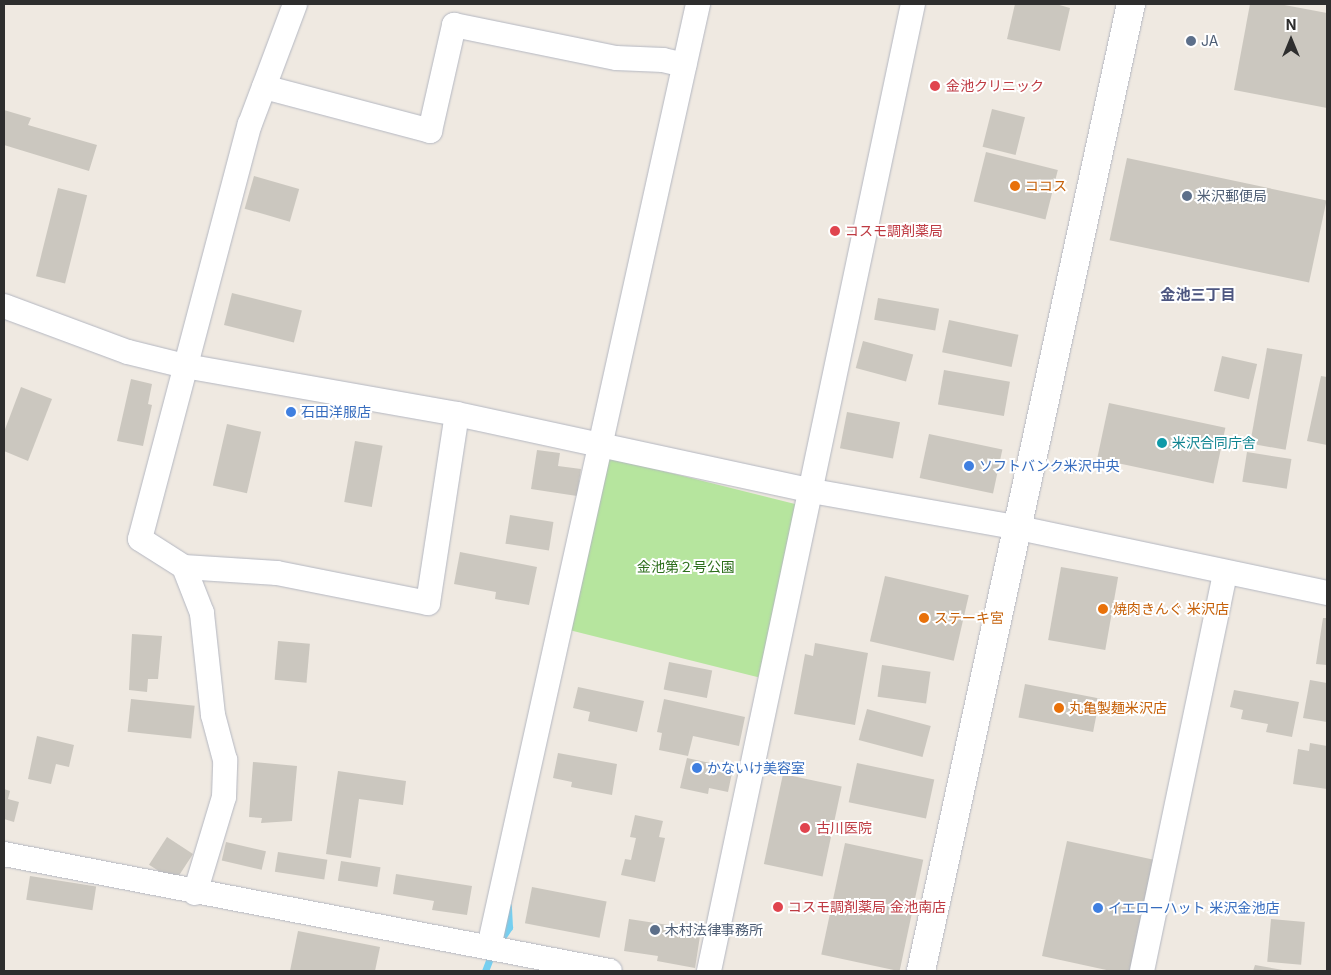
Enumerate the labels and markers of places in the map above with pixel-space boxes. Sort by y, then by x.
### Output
place label: JA [1201,33,1218,49]
marker: JA [1185,35,1197,47]
place label: 金池クリニック [946,78,1044,94]
marker: 金池クリニック [928,79,942,93]
place label: ココス [1025,178,1067,194]
marker: ココス [1009,180,1021,192]
place label: 米沢郵便局 [1197,188,1267,204]
marker: 米沢郵便局 [1181,190,1193,202]
place label: コスモ調剤薬局 [845,223,943,239]
marker: コスモ調剤薬局 [829,225,841,237]
place label: 石田洋服店 [301,404,371,420]
marker: 石田洋服店 [285,406,297,418]
place label: 米沢合同庁舎 [1172,435,1256,451]
marker: 米沢合同庁舎 [1156,437,1168,449]
place label: ソフトバンク米沢中央 [979,458,1119,474]
marker: ソフトバンク米沢中央 [963,460,975,472]
place label: 焼肉きんぐ 米沢店 [1113,601,1229,617]
marker: 焼肉きんぐ 米沢店 [1097,603,1109,615]
place label: ステーキ宮 [934,610,1004,626]
marker: ステーキ宮 [918,612,930,624]
place label: 丸亀製麺米沢店 [1069,700,1167,716]
marker: 丸亀製麺米沢店 [1053,702,1065,714]
place label: かないけ美容室 [707,760,805,776]
marker: かないけ美容室 [691,762,703,774]
place label: 古川医院 [816,820,872,836]
marker: 古川医院 [798,821,812,835]
place label: コスモ調剤薬局 金池南店 [788,899,946,915]
place label: イエローハット 米沢金池店 [1108,900,1280,916]
marker: コスモ調剤薬局 金池南店 [772,901,784,913]
marker: イエローハット 米沢金池店 [1092,902,1104,914]
place label: 木村法律事務所 [665,922,763,938]
marker: 木村法律事務所 [649,924,661,936]

